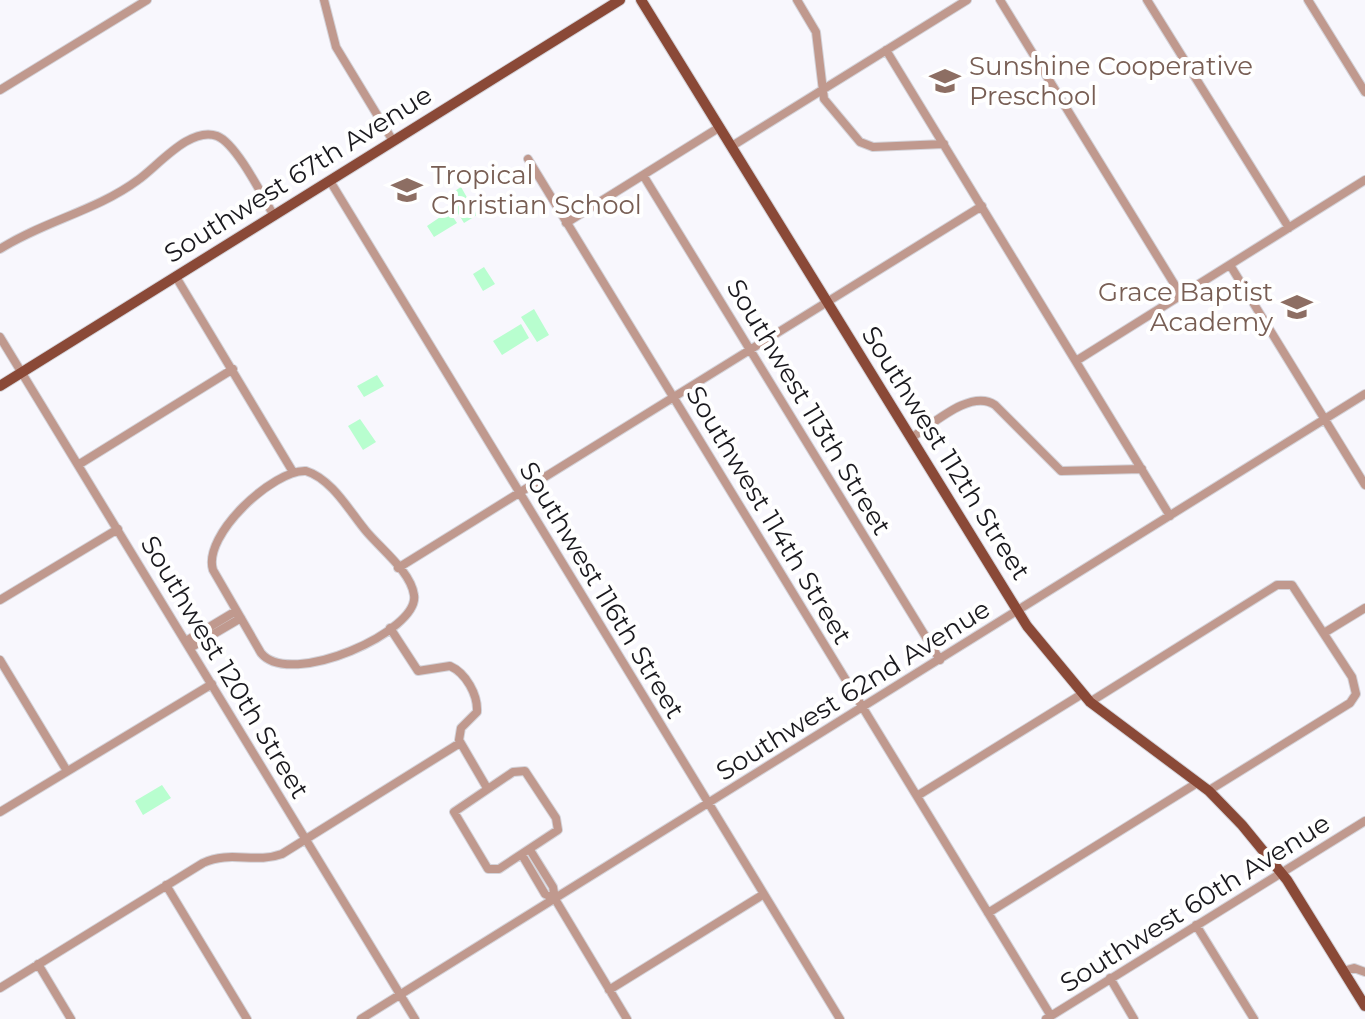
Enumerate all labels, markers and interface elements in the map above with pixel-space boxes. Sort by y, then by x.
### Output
place label: Sunshine Cooperative Preschool [969,50,1253,112]
school or university icon: Sunshine Cooperative Preschool [928,64,962,98]
street label: Southwest 67th Avenue [158,78,438,270]
place label: Tropical Christian School [431,159,642,221]
school or university icon: Tropical Christian School [390,173,424,207]
street label: Southwest 113th Street [720,273,898,541]
place label: Grace Baptist Academy [1098,276,1274,338]
school or university icon: Grace Baptist Academy [1280,290,1314,324]
street label: Southwest 112th Street [855,320,1037,586]
street label: Southwest 114th Street [679,380,859,650]
street label: Southwest 116th Street [513,456,691,724]
street label: Southwest 120th Street [134,530,316,804]
street label: Southwest 62nd Avenue [710,593,996,787]
street label: Southwest 60th Avenue [1054,807,1336,999]

